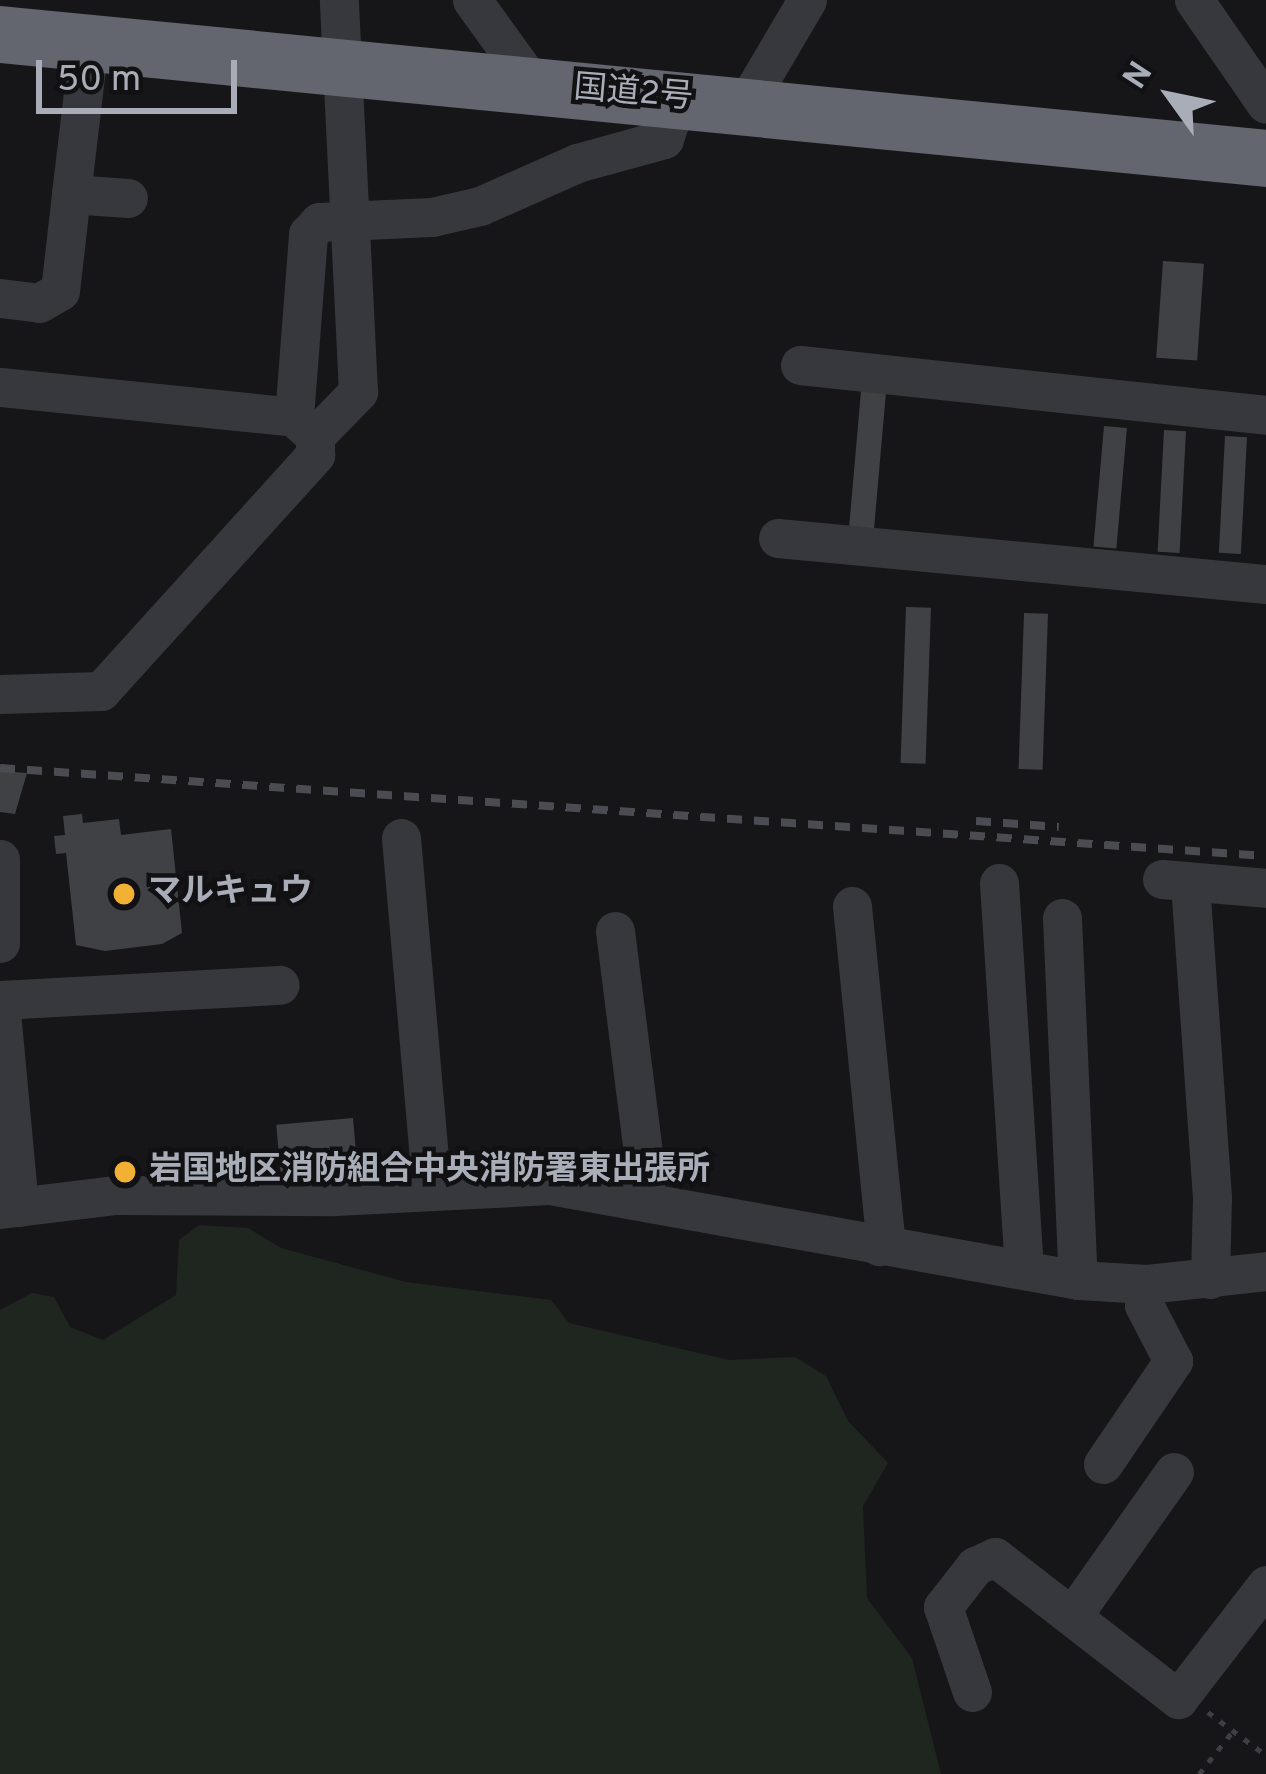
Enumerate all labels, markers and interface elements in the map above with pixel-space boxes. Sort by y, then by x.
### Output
scale bar [42,36,243,110]
north arrow [1110,36,1230,156]
text: N [1116,55,1164,98]
text: 50 m [57,58,141,104]
street label: 国道2号 [572,70,694,120]
place label: マルキュウ [148,874,313,914]
marker: マルキュウ [111,881,137,907]
place label: 岩国地区消防組合中央消防署東出張所 [149,1152,710,1192]
marker: 岩国地区消防組合中央消防署東出張所 [112,1159,138,1185]

